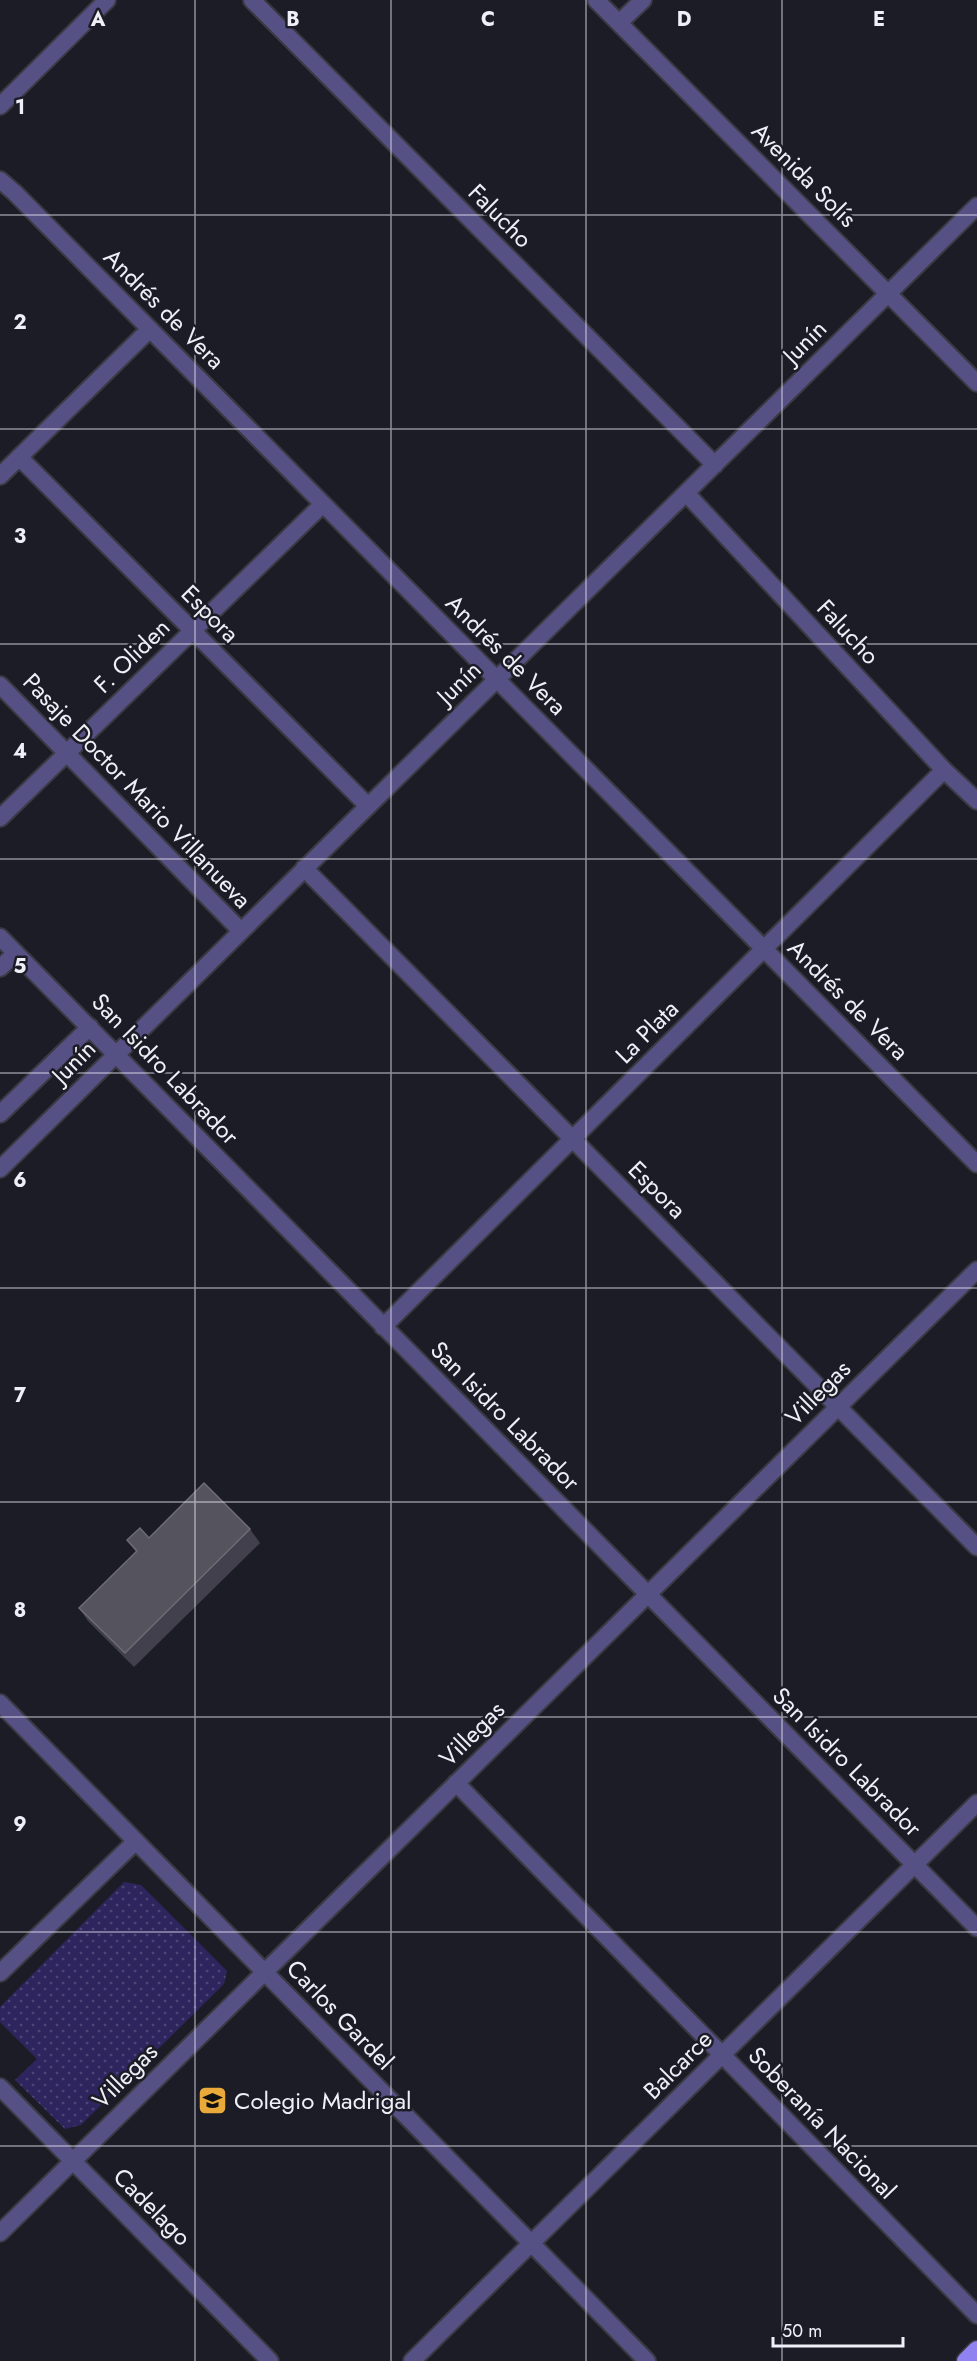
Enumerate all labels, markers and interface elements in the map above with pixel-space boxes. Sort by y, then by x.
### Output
text: A [90,5,106,34]
text: B [286,5,300,34]
text: C [481,5,495,34]
text: D [677,5,691,34]
text: E [873,5,885,34]
text: 1 [15,93,25,122]
street label: Avenida Solís [744,114,865,235]
street label: Falucho [460,176,540,256]
street label: Andrés de Vera [96,240,233,377]
text: 2 [13,308,27,337]
street label: Junín [773,312,835,374]
text: 3 [14,522,26,551]
street label: Espora [173,577,247,651]
street label: Andrés de Vera [438,586,575,723]
street label: Falucho [809,591,888,672]
street label: F. Oliden [86,610,178,701]
street label: Junín [426,653,489,715]
street label: Pasaje Doctor Mario Villanueva [15,665,260,916]
text: 4 [13,737,27,766]
street label: Andrés de Vera [780,931,917,1068]
text: 5 [14,952,27,981]
street label: San Isidro Labrador [84,985,248,1153]
street label: La Plata [607,992,686,1071]
street label: Junín [42,1032,104,1094]
street label: Espora [620,1153,694,1227]
text: 6 [13,1166,27,1195]
street label: San Isidro Labrador [423,1333,589,1499]
street label: Villegas [777,1352,858,1433]
text: 7 [14,1381,27,1410]
text: 8 [14,1596,26,1625]
street label: San Isidro Labrador [765,1679,931,1845]
street label: Villegas [431,1693,512,1774]
text: 9 [13,1810,27,1839]
street label: Carlos Gardel [279,1952,402,2078]
street label: Balcarce [635,2022,720,2107]
street label: Villegas [84,2035,165,2116]
street label: Soberanía Nacional [740,2038,905,2207]
place label: Colegio Madrigal [234,2083,412,2118]
school or university icon: Colegio Madrigal [197,2085,229,2117]
street label: Cadelago [105,2160,199,2254]
scale bar [773,2310,904,2348]
text: 50 m [782,2318,822,2344]

